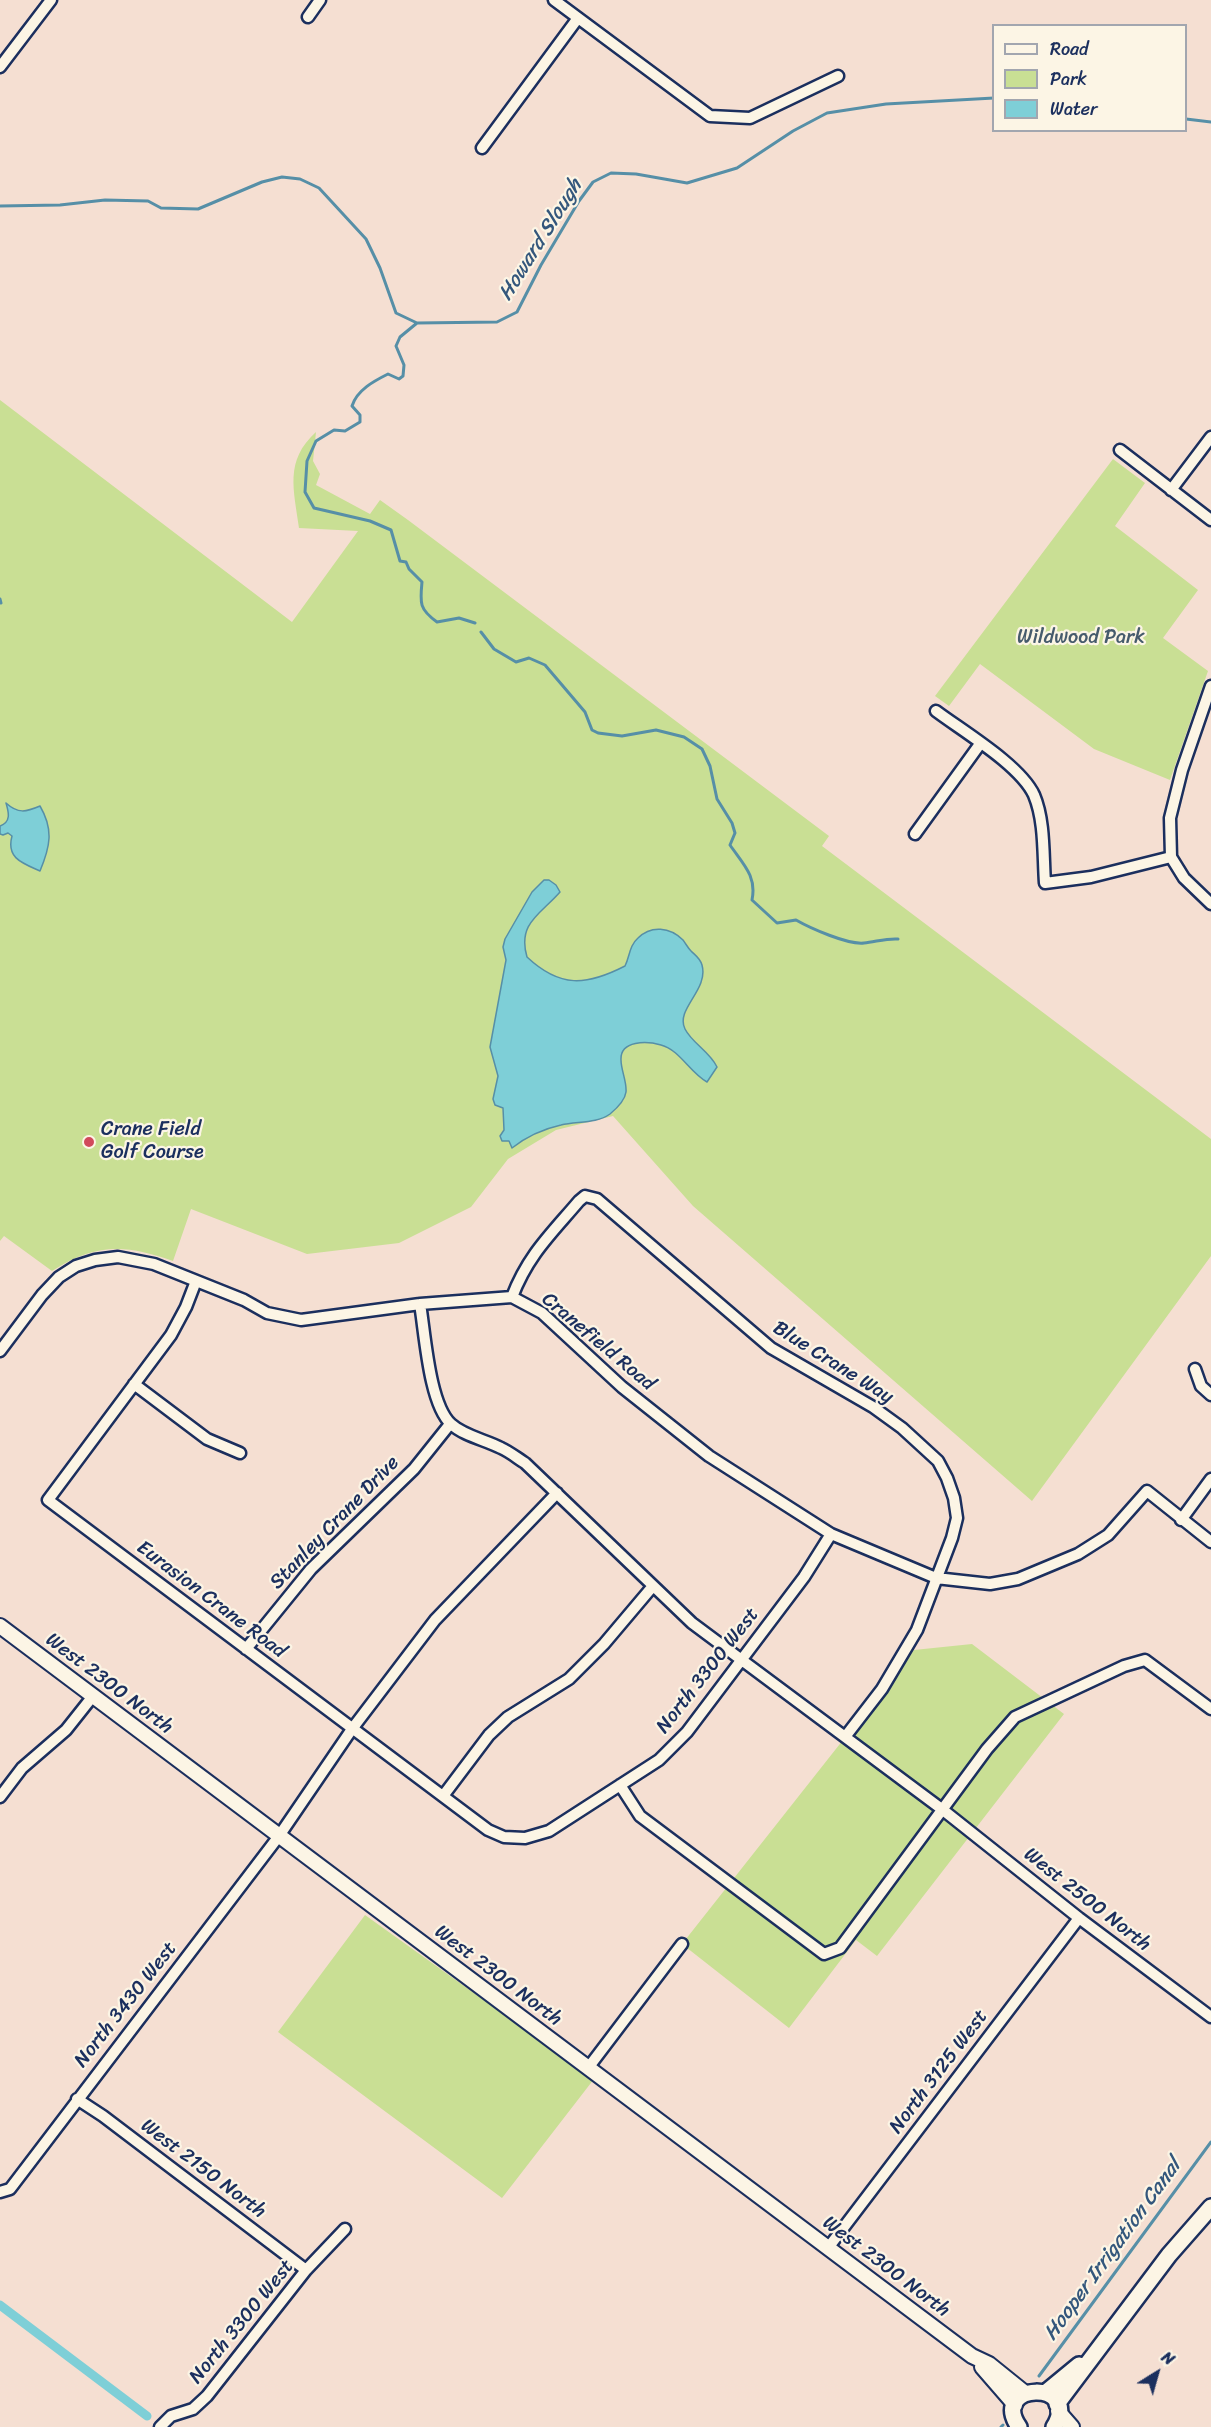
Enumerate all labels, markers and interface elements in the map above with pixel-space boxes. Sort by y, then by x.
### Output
legend [992,24,1187,132]
text: Road [1050,33,1089,65]
text: Park [1050,63,1087,95]
text: Water [1050,93,1097,125]
water label: Howard Slough [494,175,588,305]
park label: Wildwood Park [1017,626,1145,650]
place label: Crane Field Golf Course [101,1118,204,1165]
marker: Crane Field Golf Course [82,1135,96,1149]
street label: Cranefield Road [536,1288,660,1396]
street label: Blue Crane Way [768,1316,898,1410]
street label: Stanley Crane Drive [265,1451,405,1595]
street label: Eurasion Crane Road [132,1536,290,1664]
street label: North 3300 West [652,1603,764,1739]
street label: West 2300 North [41,1628,177,1740]
street label: West 2500 North [1019,1843,1155,1957]
street label: West 2300 North [430,1920,566,2032]
street label: North 3430 West [70,1937,182,2073]
street label: North 3125 West [885,2005,993,2139]
street label: West 2150 North [136,2114,270,2224]
water label: Hooper Irrigation Canal [1039,2154,1187,2346]
street label: West 2300 North [818,2211,954,2323]
street label: North 3300 West [185,2255,299,2389]
north arrow [1127,2343,1187,2403]
text: N [1155,2343,1181,2373]

